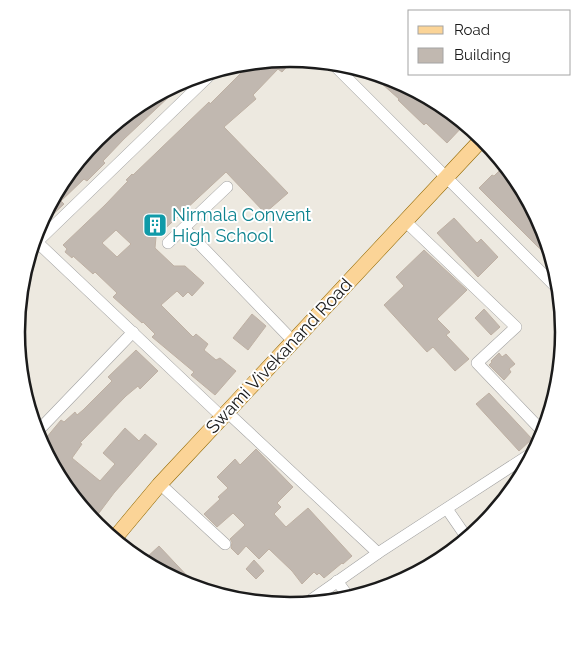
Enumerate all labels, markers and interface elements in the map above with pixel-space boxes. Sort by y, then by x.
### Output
legend [408,10,571,75]
text: Road [454,21,490,39]
text: Building [454,46,511,64]
place label: Nirmala Convent High School [172,204,311,246]
building icon: Nirmala Convent High School [142,212,168,238]
street label: Swami Vivekanand Road [201,274,356,438]

